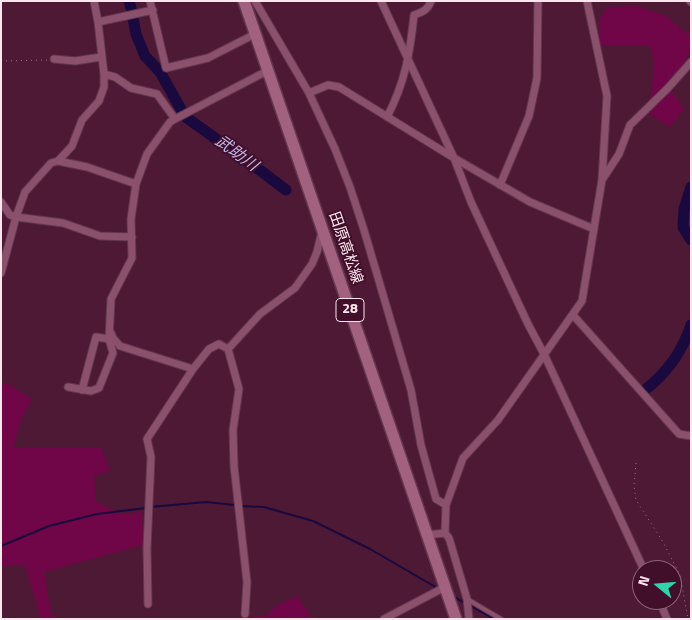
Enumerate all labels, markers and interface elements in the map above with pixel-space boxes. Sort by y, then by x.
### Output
water label: 武助川 [211,132,261,176]
street label: 田原高松線 [324,210,366,286]
road number: 28 [336,298,364,322]
north arrow [632,560,682,610]
text: N [632,573,655,588]

